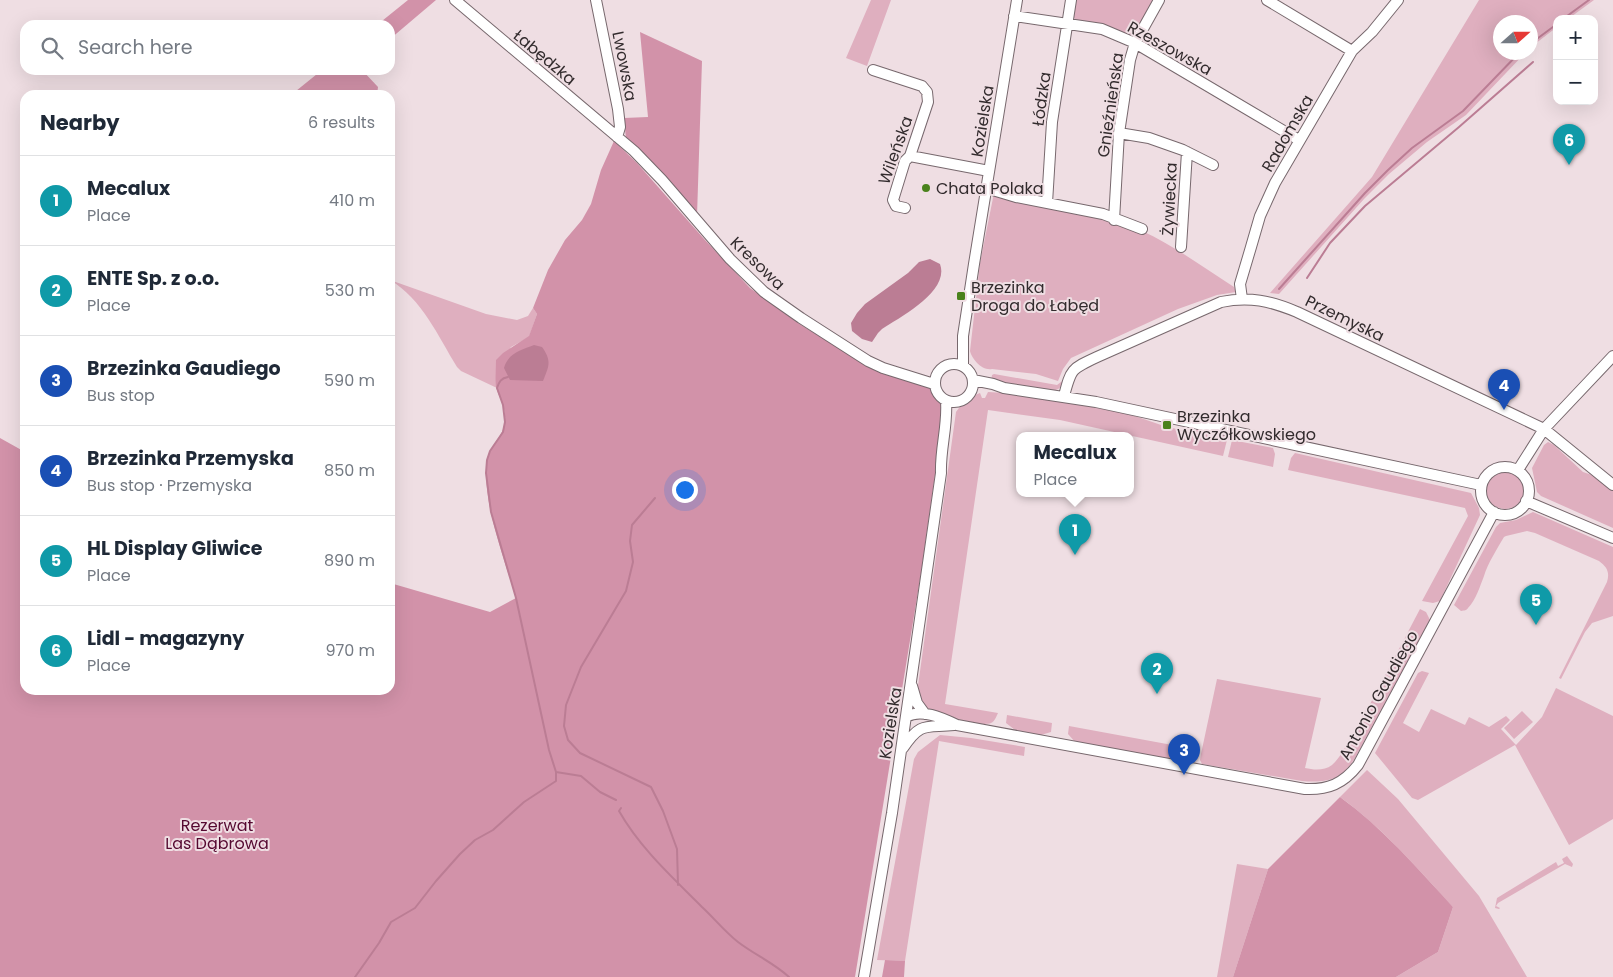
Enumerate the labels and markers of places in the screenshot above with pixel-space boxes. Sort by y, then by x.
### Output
pin: 6 [1553,124,1585,165]
place label: Chata Polaka [936,177,1044,200]
marker: Chata Polaka [920,182,932,194]
place label: Brzezinka Droga do Łabęd [971,276,1099,317]
marker: Brzezinka Droga do Łabęd [955,290,967,302]
pin: 4 [1488,369,1520,410]
place label: Brzezinka Wyczółkowskiego [1177,405,1316,446]
marker: Brzezinka Wyczółkowskiego [1161,419,1173,431]
pin: 1 [1059,514,1091,555]
pin: 5 [1520,584,1552,625]
pin: 2 [1141,653,1173,694]
pin: 3 [1168,734,1200,775]

